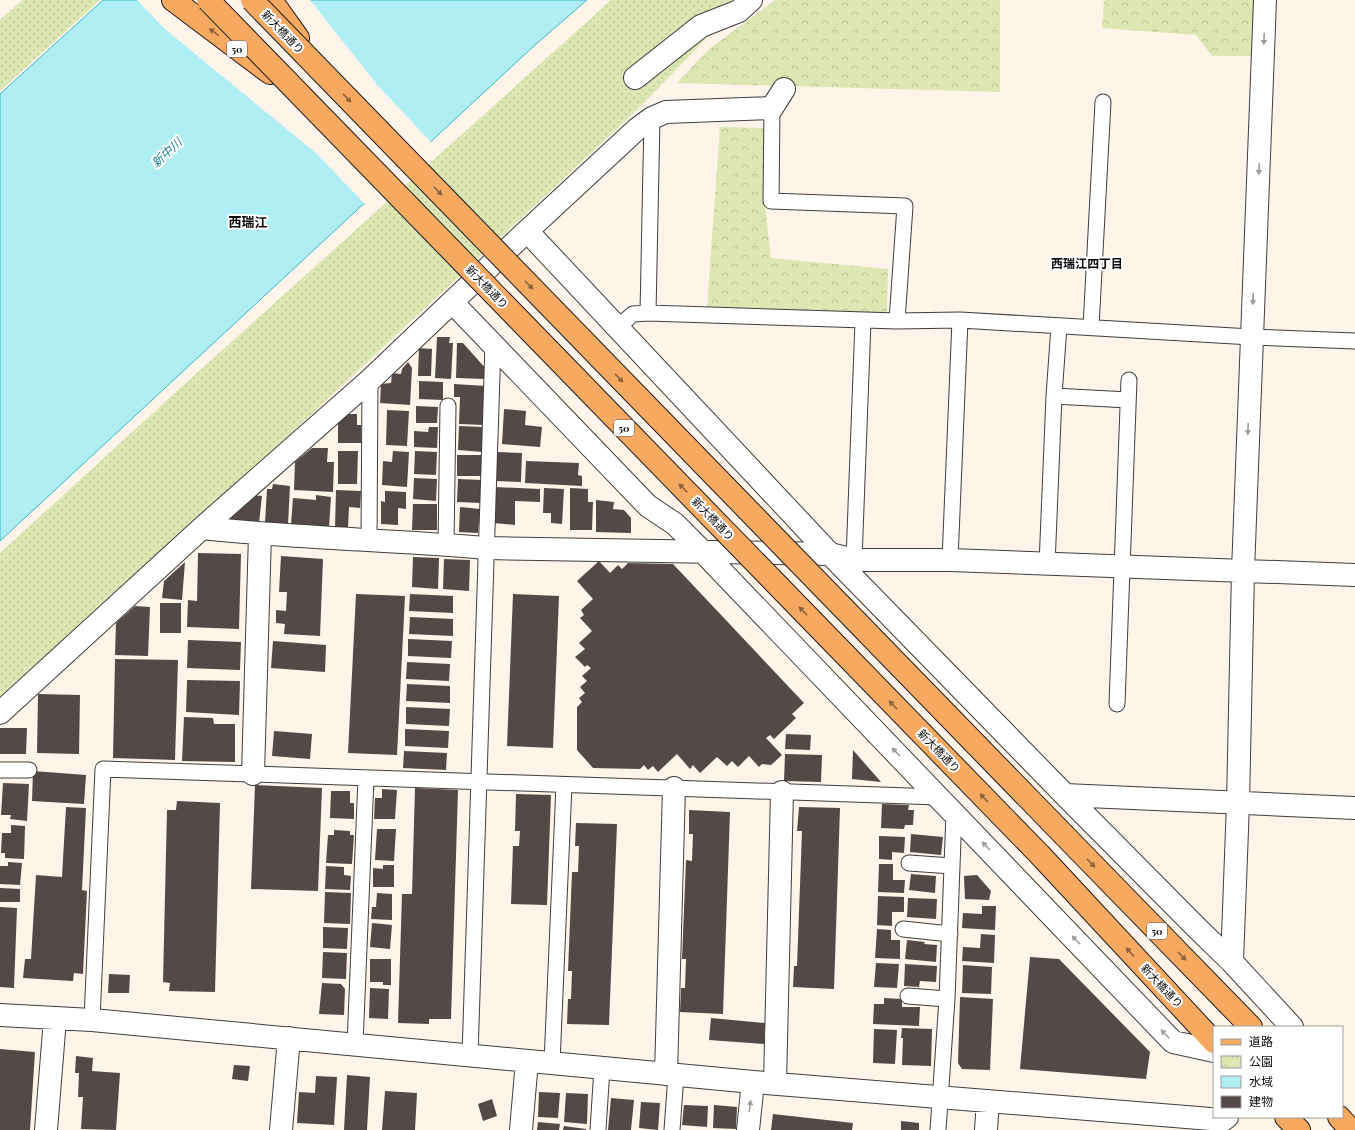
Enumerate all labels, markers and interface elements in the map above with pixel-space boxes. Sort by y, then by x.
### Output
street label: 新大橋通り [259,7,308,57]
one-way arrow [209,28,220,36]
one-way arrow [1261,33,1267,46]
road number: 50 [227,41,247,57]
one-way arrow [343,93,352,103]
water label: 新中川 [148,133,186,170]
one-way arrow [1256,163,1262,176]
one-way arrow [433,186,443,196]
district label: 西瑞江 [228,213,268,230]
district label: 西瑞江四丁目 [1051,255,1123,271]
street label: 新大橋通り [463,262,512,312]
one-way arrow [524,280,534,290]
one-way arrow [1250,293,1256,306]
one-way arrow [614,373,624,383]
road number: 50 [614,420,634,436]
one-way arrow [1245,423,1251,436]
one-way arrow [678,483,688,493]
street label: 新大橋通り [689,494,738,544]
one-way arrow [798,606,808,616]
one-way arrow [889,700,898,710]
street label: 新大橋通り [915,726,964,776]
one-way arrow [891,747,901,757]
one-way arrow [979,793,989,803]
one-way arrow [981,841,990,851]
one-way arrow [1086,858,1096,868]
road number: 50 [1147,923,1167,939]
one-way arrow [1071,935,1080,945]
one-way arrow [1125,947,1135,957]
one-way arrow [1177,951,1187,961]
street label: 新大橋通り [1138,960,1187,1011]
legend [1213,1026,1343,1118]
one-way arrow [1161,1029,1170,1039]
text: 道路 [1249,1033,1273,1049]
text: 公園 [1249,1053,1273,1069]
text: 水域 [1249,1073,1273,1089]
text: 建物 [1249,1093,1273,1109]
one-way arrow [747,1100,754,1112]

